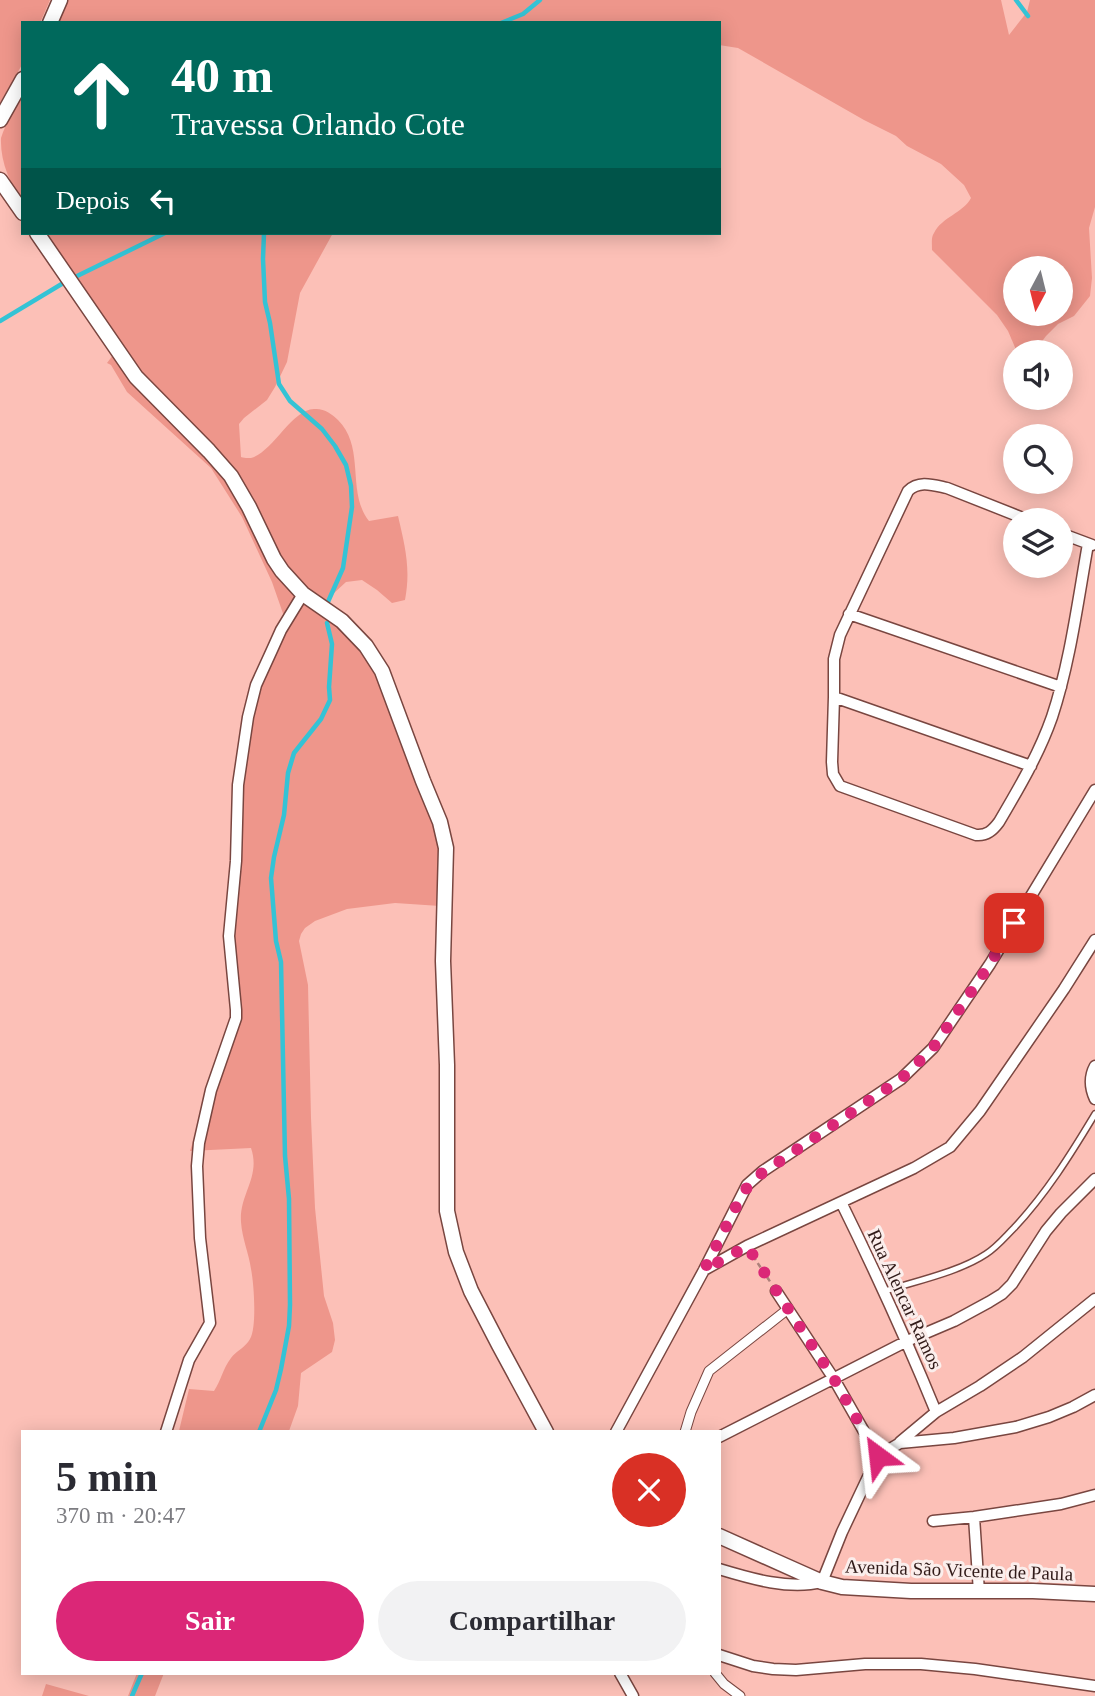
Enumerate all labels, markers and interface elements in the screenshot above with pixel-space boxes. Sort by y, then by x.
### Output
text: 40 m [171,48,273,103]
icon: ahead [56,49,147,140]
text: Travessa Orlando Cote [171,106,465,142]
icon: left [144,182,182,220]
text: Depois [56,186,130,215]
north arrow [1003,256,1073,326]
map controls [1003,256,1073,578]
button: sound [1003,340,1073,410]
button: search [1003,424,1073,494]
button: layers [1003,508,1073,578]
pin [984,893,1044,953]
icon: arrive [995,904,1033,942]
street label: Rua Alencar Ramos [863,1226,947,1372]
position arrow [841,1419,915,1493]
button: close [612,1453,686,1527]
text: 5 min [56,1454,158,1500]
text: 370 m · 20:47 [56,1503,186,1528]
street label: Avenida São Vicente de Paula [845,1556,1074,1584]
button: Sair [56,1581,364,1661]
button: Compartilhar [378,1581,686,1661]

